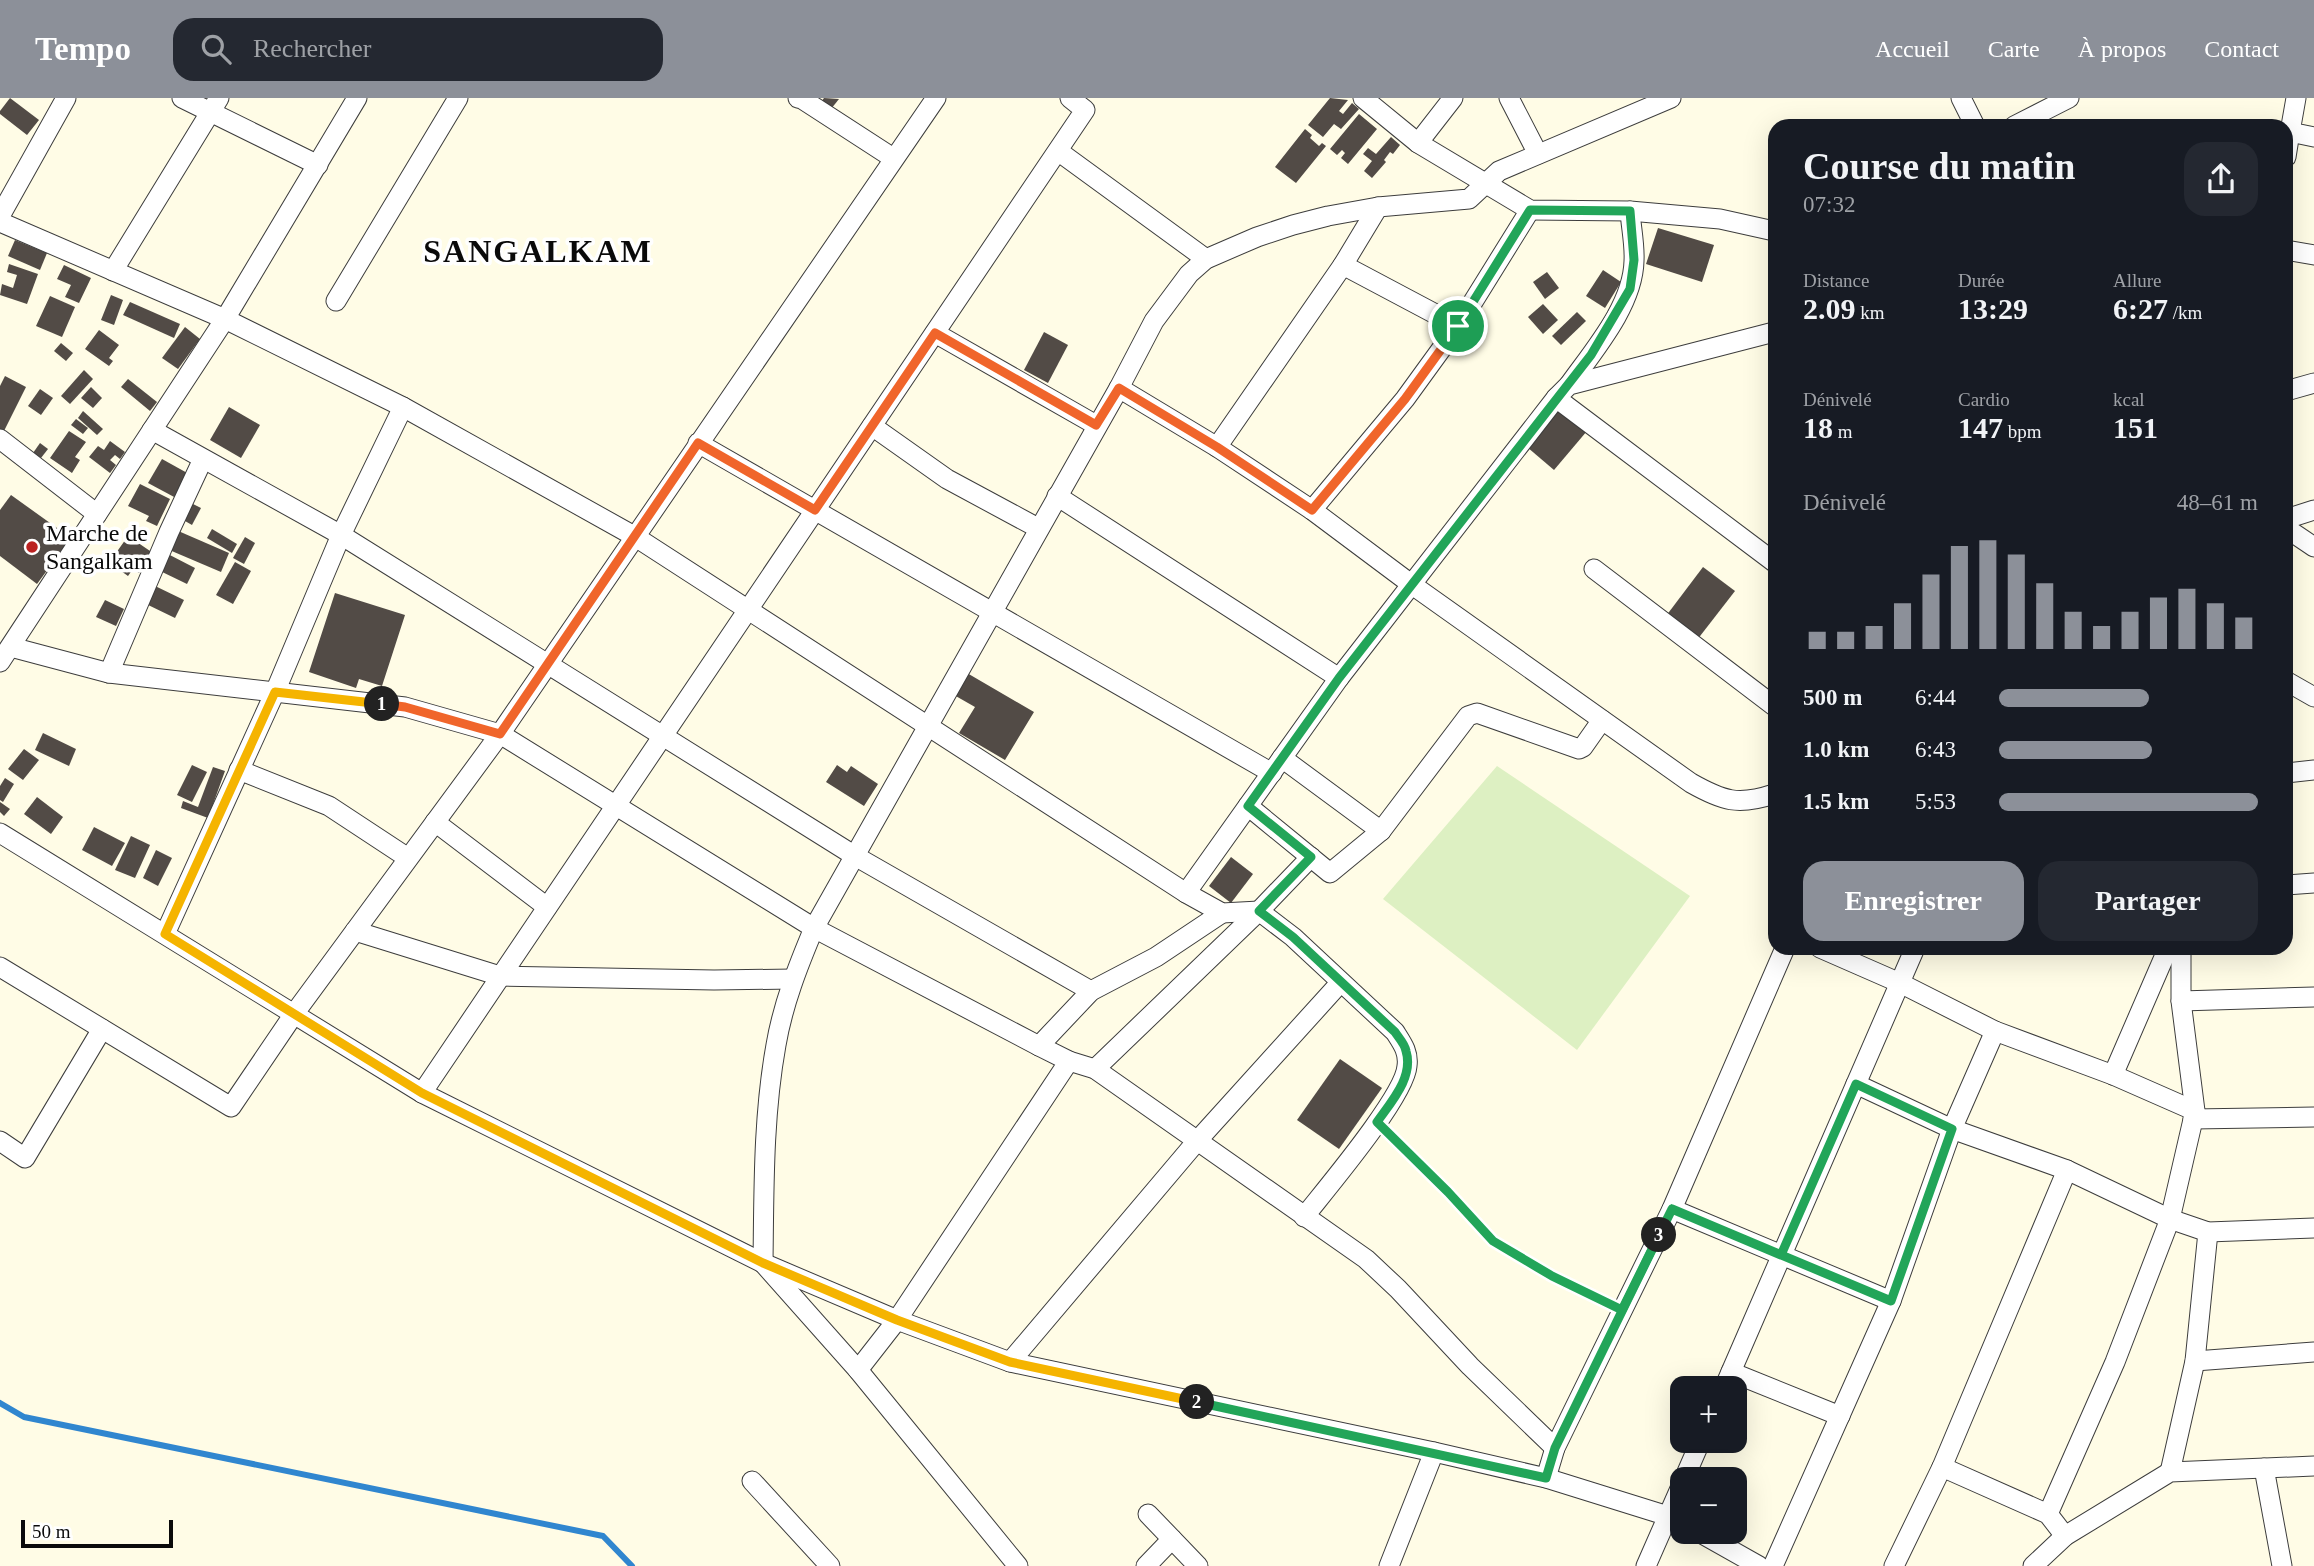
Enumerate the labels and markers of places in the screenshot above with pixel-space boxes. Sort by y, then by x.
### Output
pin [1428,296,1488,356]
place label: Marche de Sangalkam [46,520,153,574]
marker: Marche de Sangalkam [24,539,40,555]
pin: 1 [364,686,400,722]
pin: 3 [1642,1218,1676,1252]
pin: 2 [1180,1384,1214,1420]

